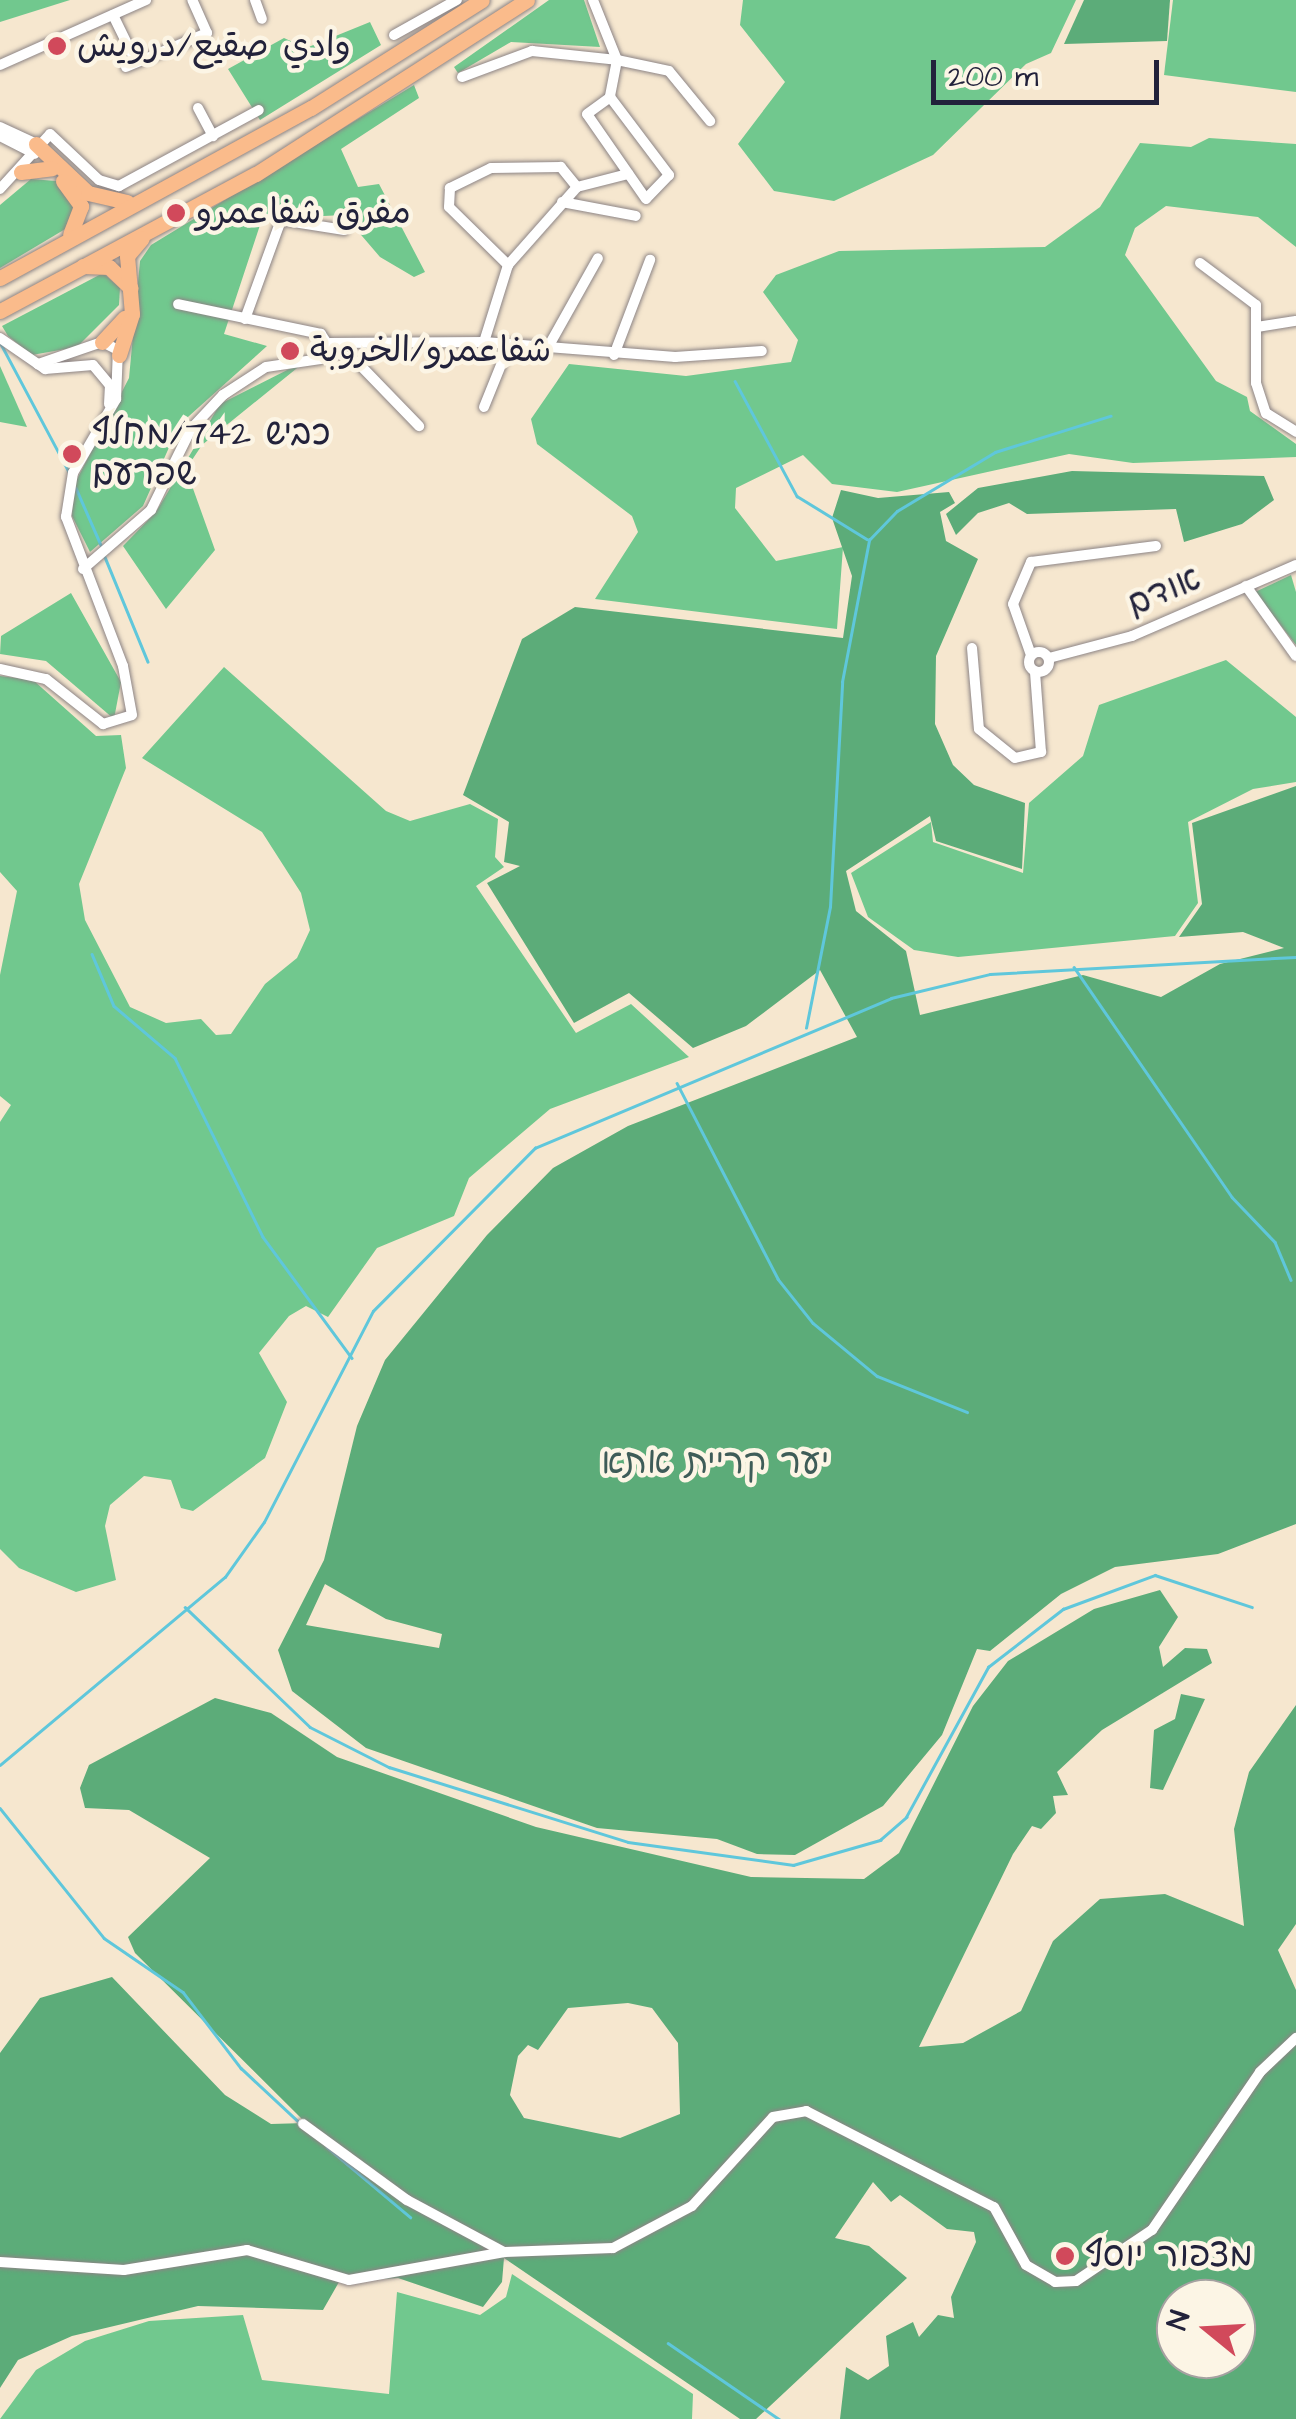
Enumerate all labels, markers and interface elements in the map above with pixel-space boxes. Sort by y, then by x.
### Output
place label: وادي صقيع/درويش [77,25,351,67]
marker: وادي صقيع/درويش [46,35,68,57]
scale bar [936,40,1164,102]
text: 200 m [948,56,1038,98]
place label: مفرق شفاعمرو [196,192,411,234]
marker: مفرق شفاعمرو [165,202,187,224]
place label: شفاعمرو/الخروبة [310,330,551,372]
marker: شفاعمرو/الخروبة [279,340,301,362]
place label: כביש 742/מחלף שפרעם [92,413,330,495]
marker: כביש 742/מחלף שפרעם [61,443,83,465]
street label: אודם [1121,558,1207,626]
park label: יער קריית אתא [601,1442,829,1484]
place label: מצפור יוסף [1085,2235,1253,2277]
marker: מצפור יוסף [1054,2245,1076,2267]
north arrow [1156,2279,1256,2379]
text: N [1158,2306,1200,2335]

